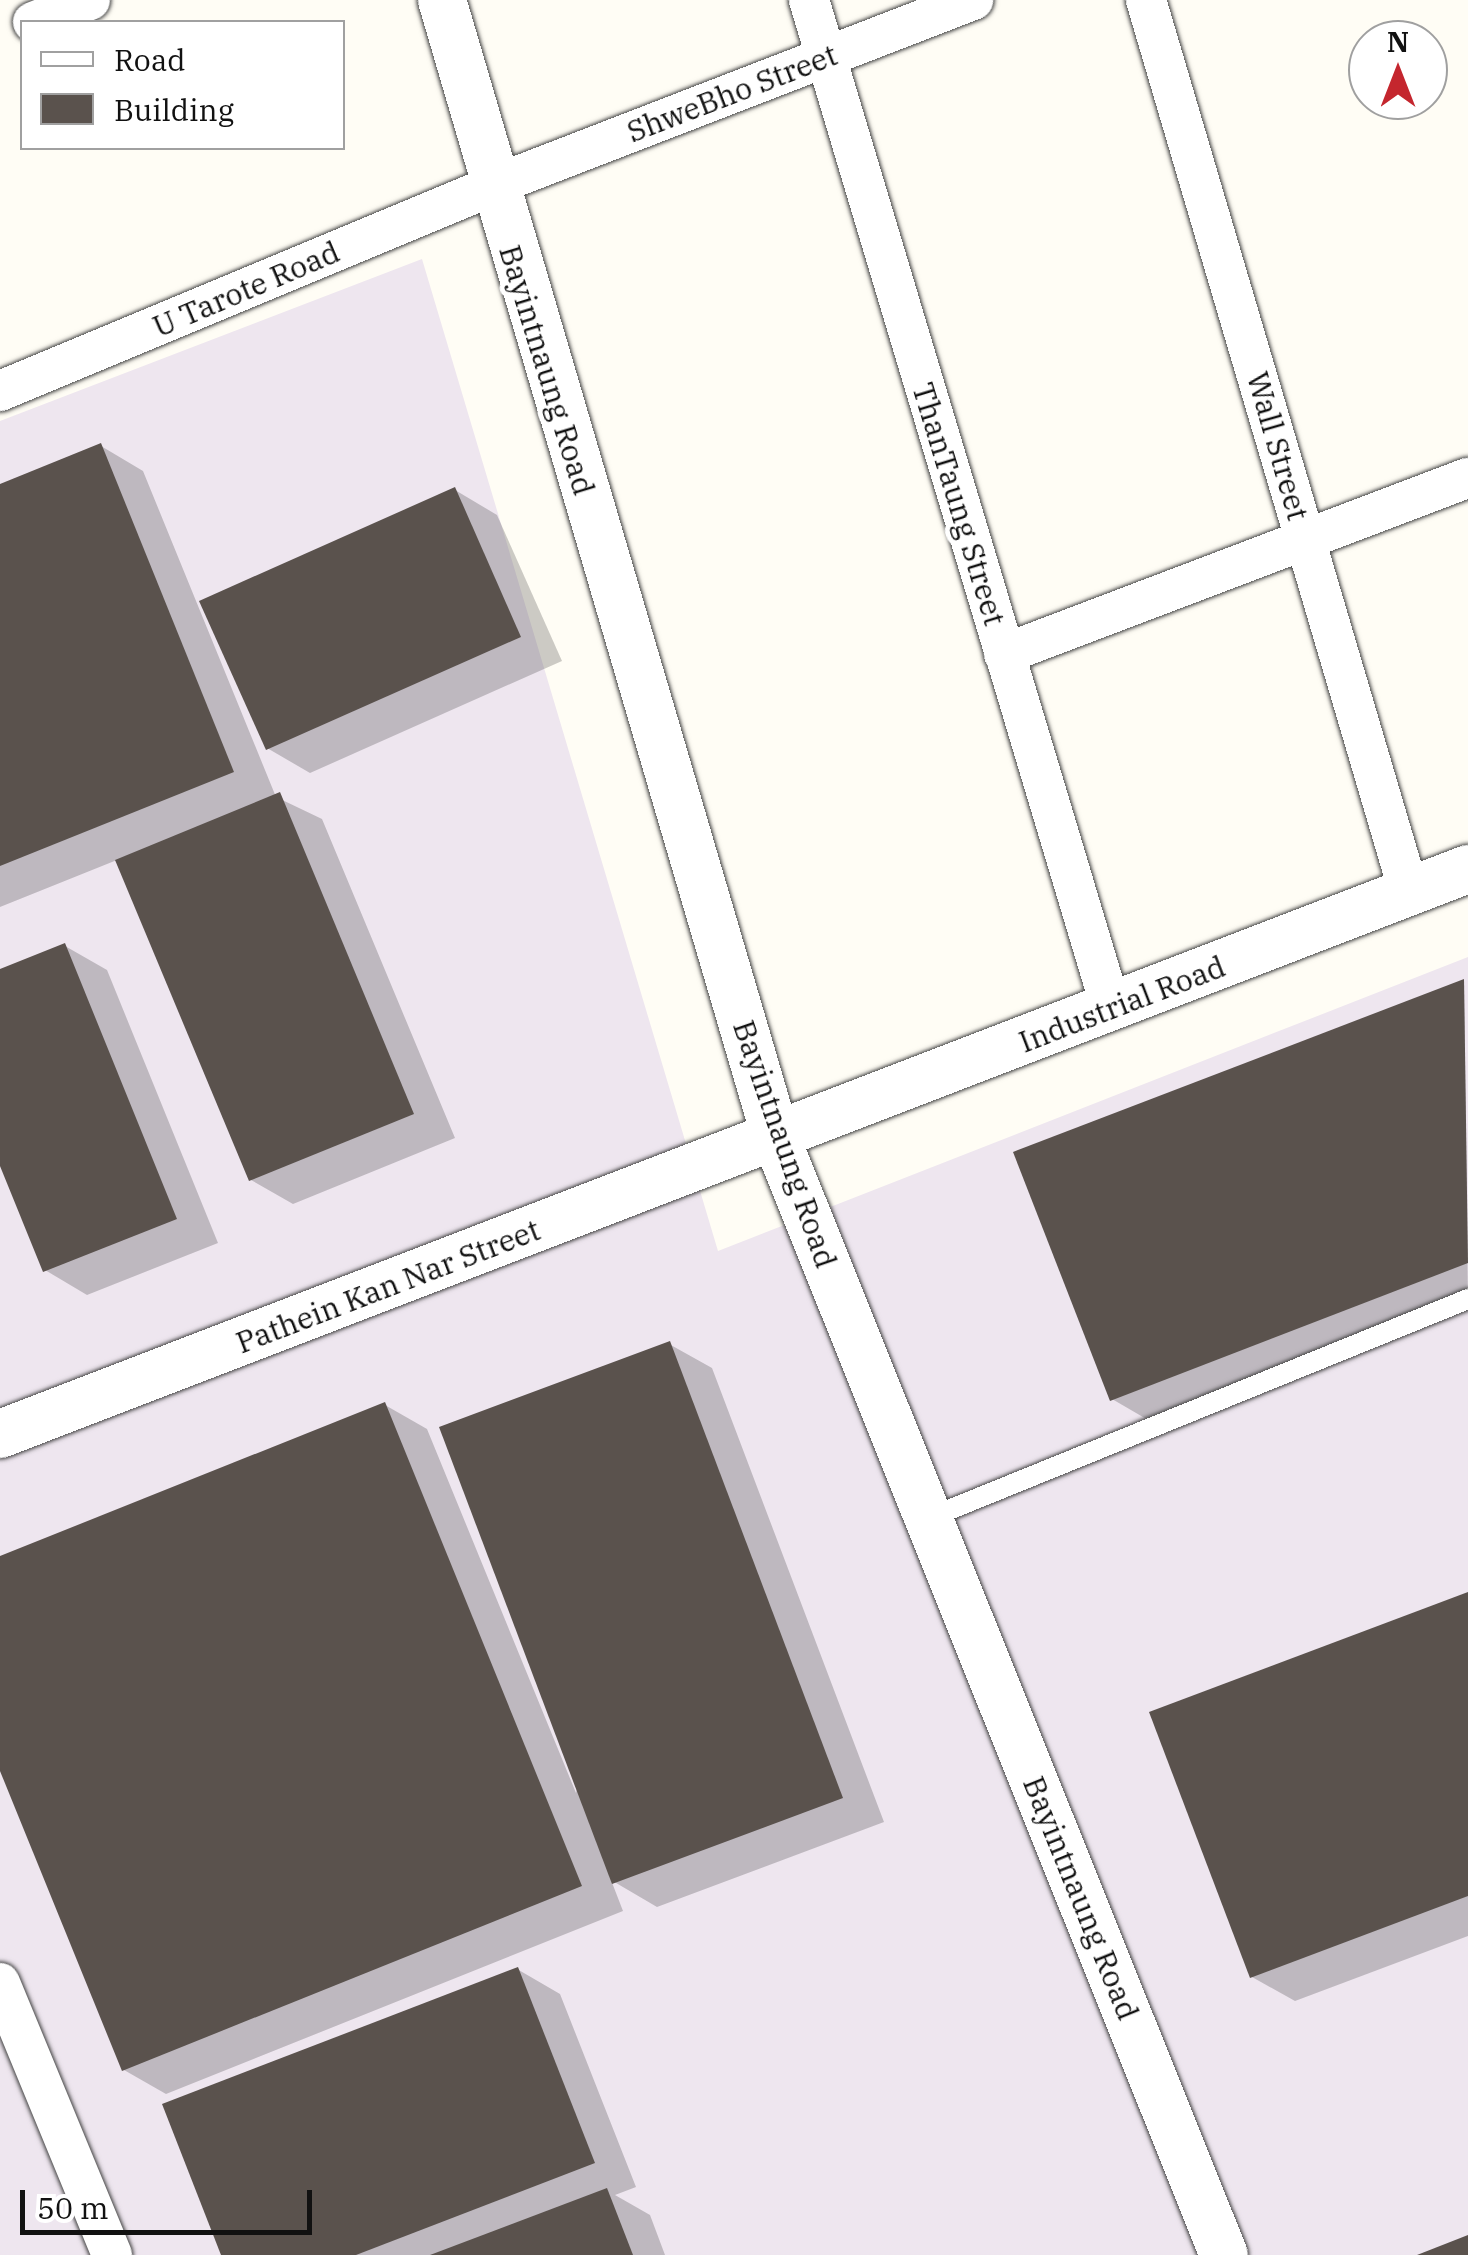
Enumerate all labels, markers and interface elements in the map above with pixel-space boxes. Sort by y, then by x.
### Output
legend [20,20,345,150]
north arrow [1348,20,1448,120]
text: N [1387,23,1409,60]
street label: ShweBho Street [622,36,842,150]
text: Road [114,40,186,79]
text: Building [114,90,234,129]
street label: U Tarote Road [147,234,345,344]
street label: Bayintnaung Road [492,241,602,499]
street label: Wall Street [1240,368,1316,524]
street label: ThanTaung Street [905,378,1013,630]
street label: Industrial Road [1014,948,1230,1060]
street label: Bayintnaung Road [726,1016,844,1272]
street label: Pathein Kan Nar Street [231,1211,545,1361]
street label: Bayintnaung Road [1016,1771,1146,2025]
scale bar [25,2170,318,2232]
text: 50 m [37,2188,109,2227]

